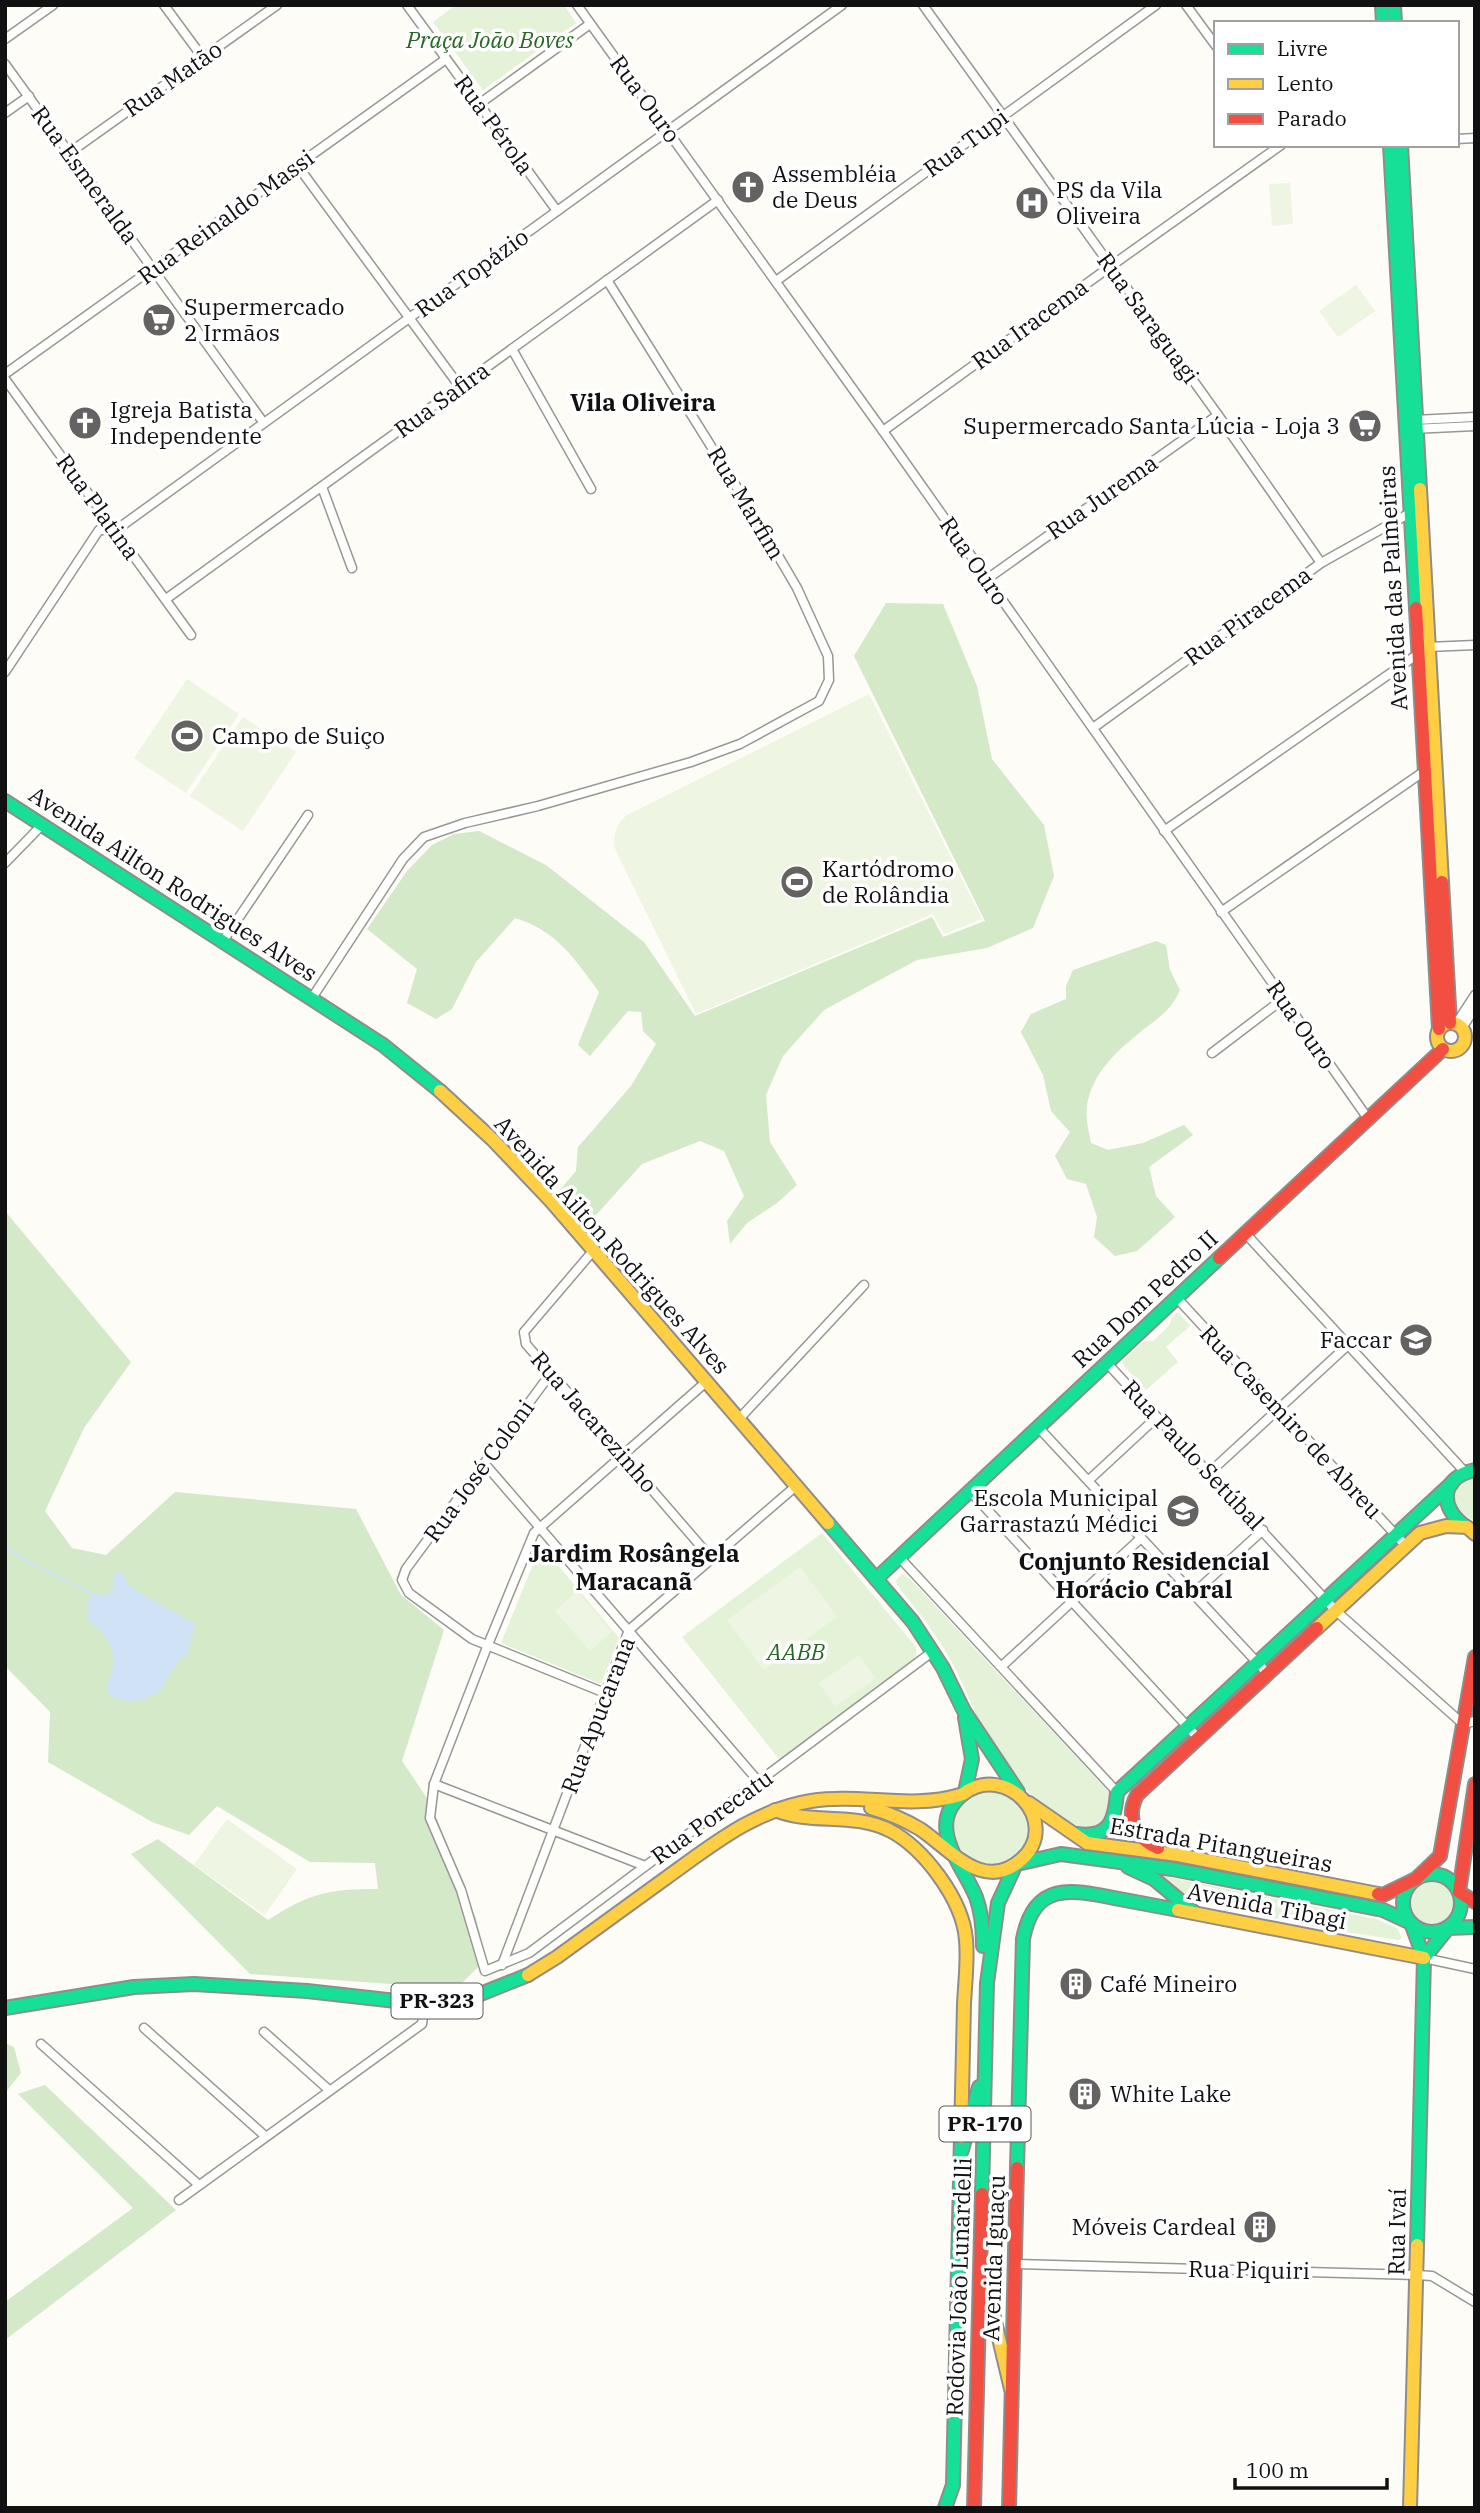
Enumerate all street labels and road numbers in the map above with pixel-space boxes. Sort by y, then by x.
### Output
street label: Rua Matão [117,33,228,123]
street label: Rua Ouro [604,49,688,148]
street label: Rua Pérola [448,69,541,180]
street label: Rua Esmeralda [26,99,146,250]
street label: Rua Tupi [917,101,1014,183]
street label: Rua Reinaldo Massi [131,142,319,290]
street label: Rua Topázio [409,221,534,323]
street label: Rua Saraguagi [1091,246,1207,389]
street label: Rua Iracema [965,271,1093,375]
street label: Rua Safira [388,355,495,444]
street label: Rua Marfim [701,440,792,565]
street label: Rua Jurema [1040,447,1163,545]
street label: Rua Platina [50,448,147,565]
street label: Avenida das Palmeiras [1371,465,1413,711]
street label: Rua Ouro [933,510,1016,611]
street label: Rua Piracema [1178,559,1317,671]
street label: Avenida Ailton Rodrigues Alves [24,779,323,988]
street label: Rua Ouro [1260,974,1343,1075]
street label: Avenida Ailton Rodrigues Alves [489,1109,737,1380]
street label: Rua Dom Pedro II [1065,1223,1224,1374]
street label: Rua Casemiro de Abreu [1194,1318,1389,1524]
street label: Rua Jacarezinho [525,1344,665,1498]
street label: Rua Paulo Setúbal [1116,1373,1271,1536]
street label: Rua José Coloni [416,1393,540,1548]
street label: Rua Apucarana [553,1632,641,1797]
street label: Rua Porecatu [645,1762,778,1870]
street label: Estrada Pitangueiras [1107,1810,1335,1878]
street label: Avenida Tibagi [1185,1875,1349,1935]
road number: PR-323 [392,1983,482,2018]
road number: PR-170 [940,2106,1030,2142]
street label: Rodovia João Lunardelli [938,2157,978,2417]
street label: Avenida Iguaçu [975,2174,1011,2342]
street label: Rua Ivaí [1380,2188,1412,2276]
street label: Rua Piquiri [1188,2253,1310,2285]

